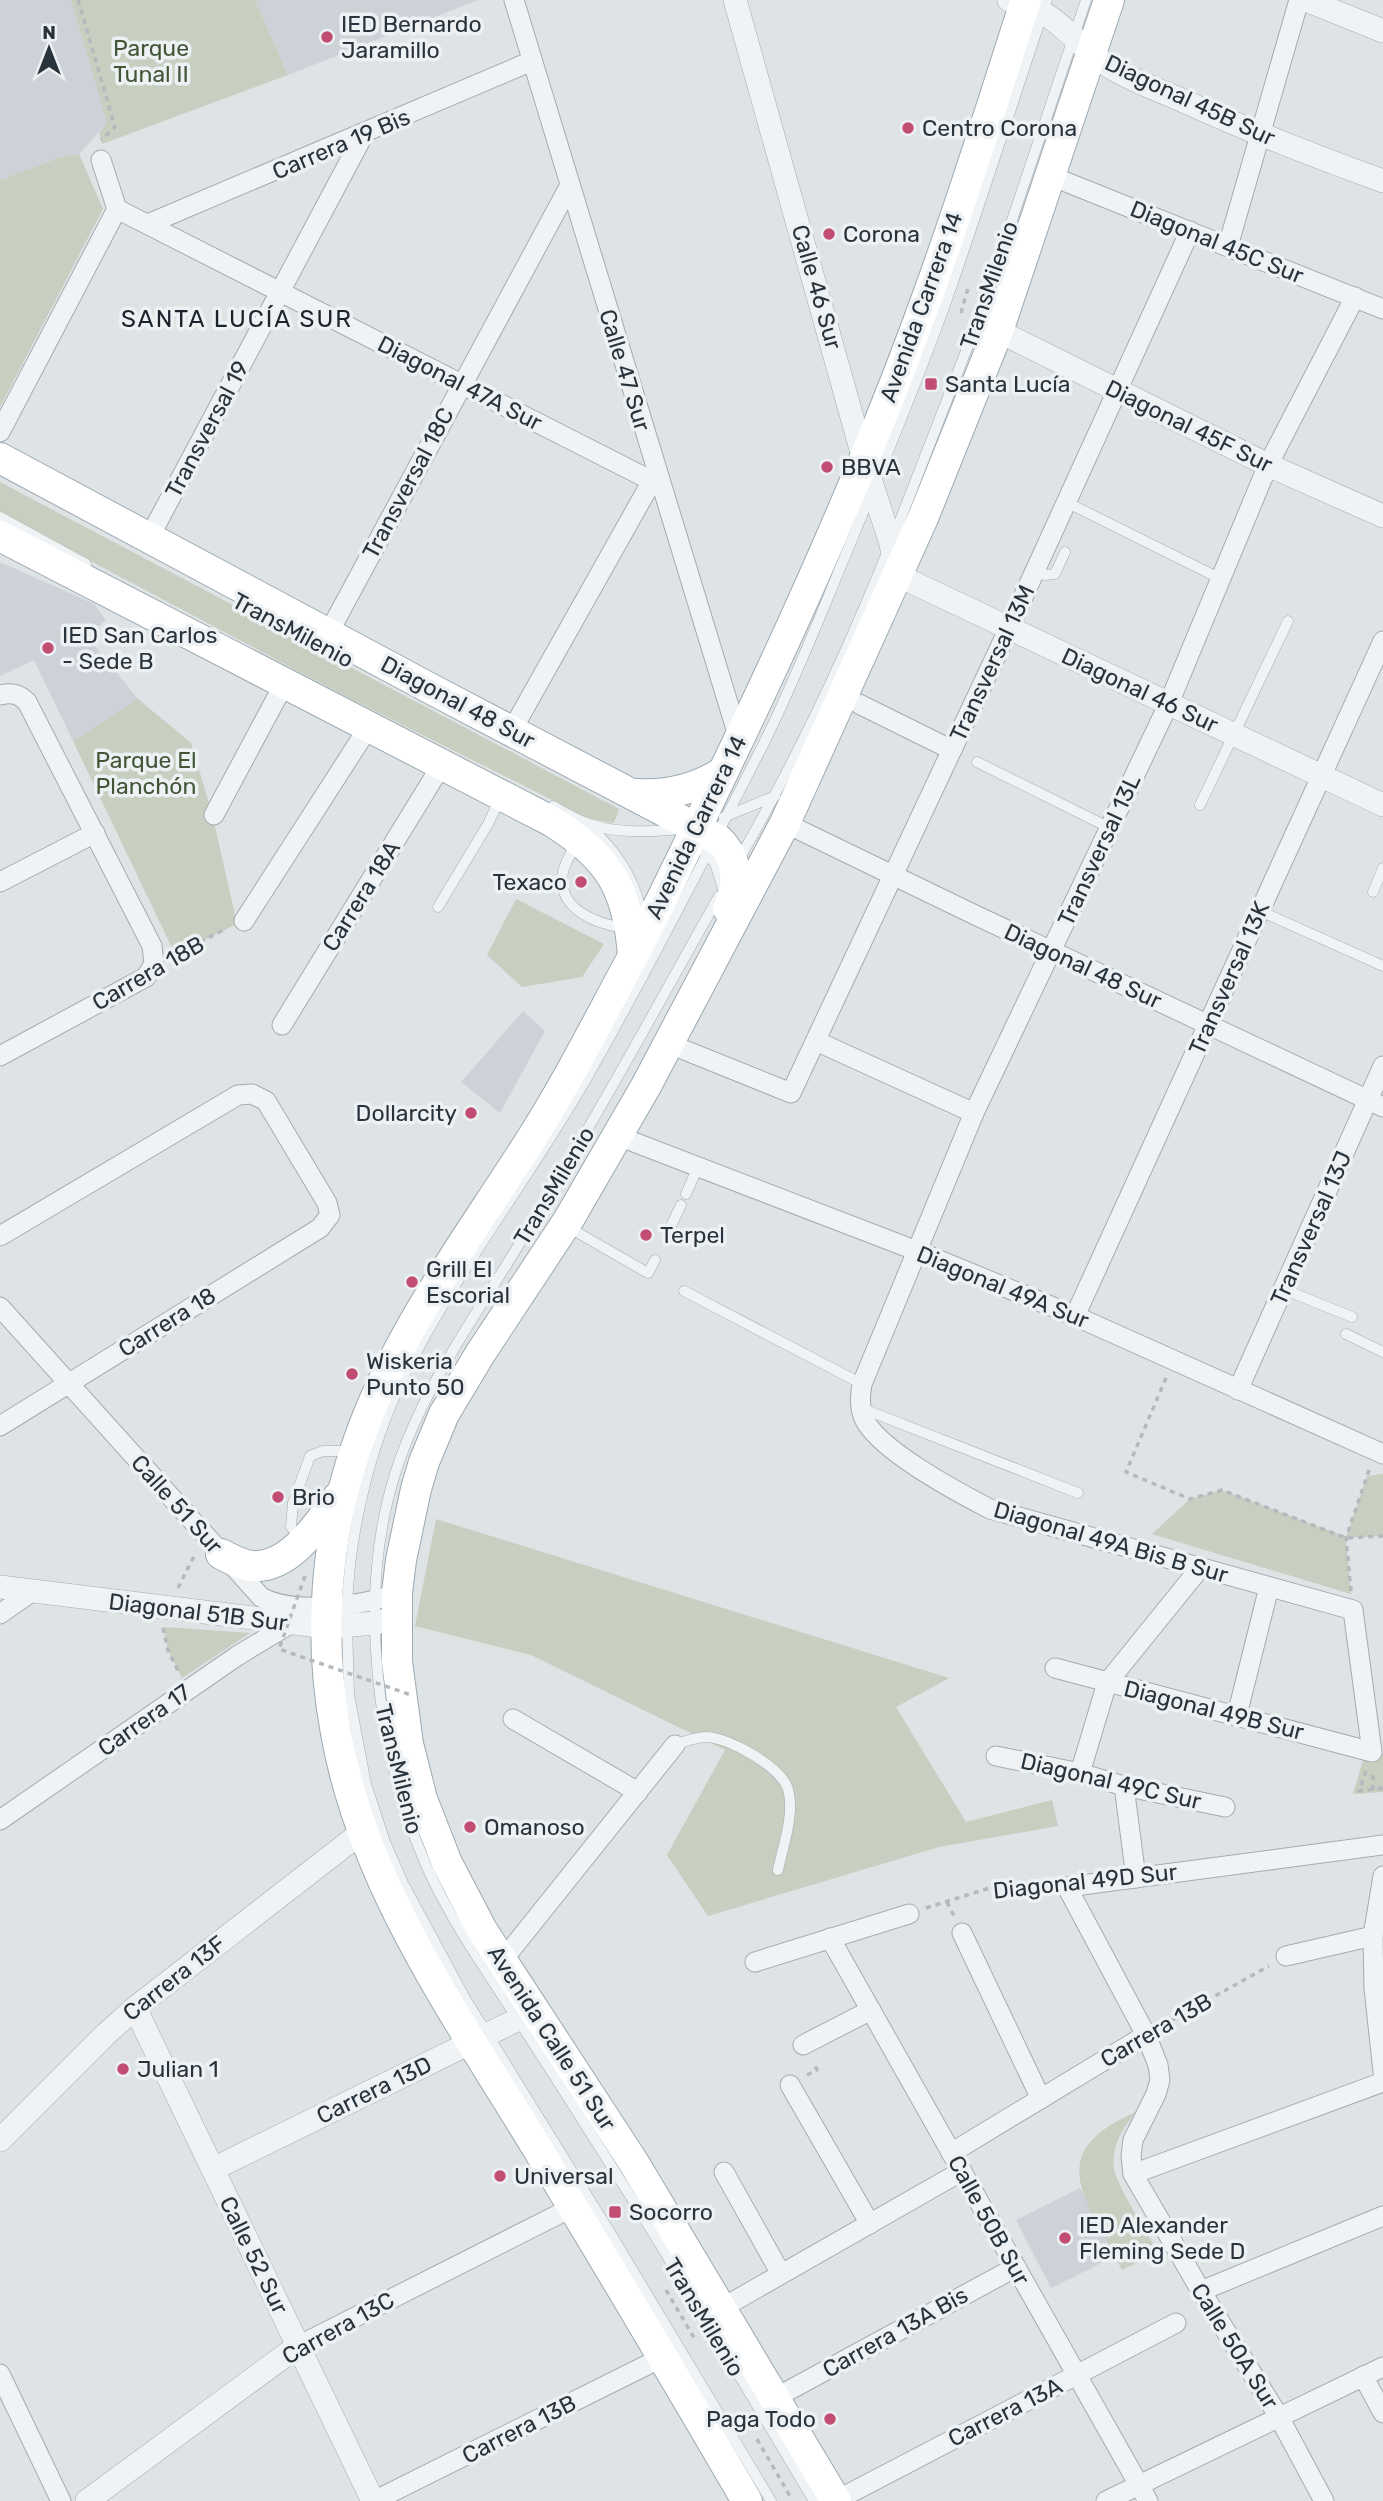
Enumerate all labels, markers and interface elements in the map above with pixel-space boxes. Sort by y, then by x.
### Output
place label: IED Bernardo Jaramillo [341,10,482,64]
north arrow [14,14,84,84]
text: N [42,21,56,44]
marker: IED Bernardo Jaramillo [319,29,335,45]
park label: Parque Tunal II [113,34,189,88]
street label: Diagonal 45B Sur [1100,48,1280,152]
street label: Carrera 19 Bis [268,102,414,186]
place label: Centro Corona [922,114,1077,142]
marker: Centro Corona [900,120,916,136]
street label: Diagonal 45C Sur [1126,194,1308,290]
street label: Avenida Carrera 14 [874,208,968,406]
street label: TransMilenio [954,217,1024,353]
place label: Corona [843,220,920,248]
street label: Calle 46 Sur [786,221,848,353]
marker: Corona [821,226,837,242]
district label: SANTA LUCÍA SUR [121,305,353,333]
street label: Calle 47 Sur [593,306,657,435]
street label: Diagonal 47A Sur [373,329,547,437]
street label: Transversal 19 [159,356,255,502]
place label: Santa Lucía [945,370,1070,398]
street label: Diagonal 45F Sur [1101,373,1277,479]
marker: Santa Lucía [923,376,939,392]
street label: Transversal 18C [356,403,460,563]
place label: BBVA [841,453,901,481]
marker: BBVA [819,459,835,475]
street label: Transversal 13M [944,580,1040,746]
street label: TransMilenio [228,586,358,674]
place label: IED San Carlos - Sede B [62,621,218,675]
marker: IED San Carlos - Sede B [40,640,56,656]
street label: Diagonal 46 Sur [1057,641,1223,739]
street label: Diagonal 48 Sur [376,650,540,754]
street label: Avenida Carrera 14 [639,731,753,923]
park label: Parque El Planchón [95,746,197,800]
street label: Transversal 13L [1052,770,1146,930]
street label: Carrera 18A [316,836,406,956]
place label: Texaco [492,868,567,896]
marker: Texaco [573,874,589,890]
street label: Transversal 13K [1183,897,1275,1059]
street label: Diagonal 48 Sur [1000,917,1166,1015]
street label: Carrera 18B [87,930,209,1016]
place label: Dollarcity [356,1099,457,1127]
marker: Dollarcity [463,1105,479,1121]
street label: TransMilenio [508,1122,600,1250]
street label: Transversal 13J [1264,1147,1358,1309]
place label: Terpel [660,1221,725,1249]
marker: Terpel [638,1227,654,1243]
street label: Diagonal 49A Sur [913,1240,1093,1334]
place label: Grill El Escorial [426,1255,510,1309]
marker: Grill El Escorial [404,1274,420,1290]
street label: Carrera 18 [113,1281,221,1363]
place label: Wiskeria Punto 50 [366,1347,464,1401]
marker: Wiskeria Punto 50 [344,1366,360,1382]
street label: Calle 51 Sur [125,1449,229,1559]
place label: Brio [292,1483,335,1511]
marker: Brio [270,1489,286,1505]
street label: Diagonal 49A Bis B Sur [991,1495,1232,1589]
street label: Diagonal 51B Sur [107,1587,289,1637]
street label: Diagonal 49B Sur [1121,1674,1307,1746]
street label: Carrera 17 [92,1678,196,1762]
street label: TransMilenio [369,1701,429,1837]
street label: Diagonal 49C Sur [1018,1747,1204,1815]
place label: Omanoso [484,1813,585,1841]
marker: Omanoso [462,1819,478,1835]
street label: Diagonal 49D Sur [992,1857,1179,1905]
street label: Carrera 13F [117,1929,231,2027]
street label: Avenida Calle 51 Sur [482,1940,622,2136]
street label: Carrera 13B [1095,1987,1217,2073]
street label: Carrera 13D [312,2050,436,2130]
place label: Julian 1 [137,2055,219,2083]
marker: Julian 1 [115,2061,131,2077]
street label: Calle 50B Sur [942,2150,1036,2290]
place label: Universal [514,2162,614,2190]
marker: Universal [492,2168,508,2184]
street label: Calle 52 Sur [213,2192,295,2319]
place label: Socorro [629,2198,713,2226]
marker: Socorro [607,2204,623,2220]
place label: IED Alexander Fleming Sede D [1079,2211,1245,2265]
marker: IED Alexander Fleming Sede D [1057,2230,1073,2246]
street label: TransMilenio [658,2253,750,2381]
street label: Calle 50A Sur [1185,2278,1285,2414]
street label: Carrera 13A Bis [817,2281,973,2383]
street label: Carrera 13C [277,2286,399,2370]
street label: Carrera 13A [943,2371,1067,2453]
street label: Carrera 13B [457,2388,581,2470]
place label: Paga Todo [706,2405,816,2433]
marker: Paga Todo [822,2411,838,2427]

